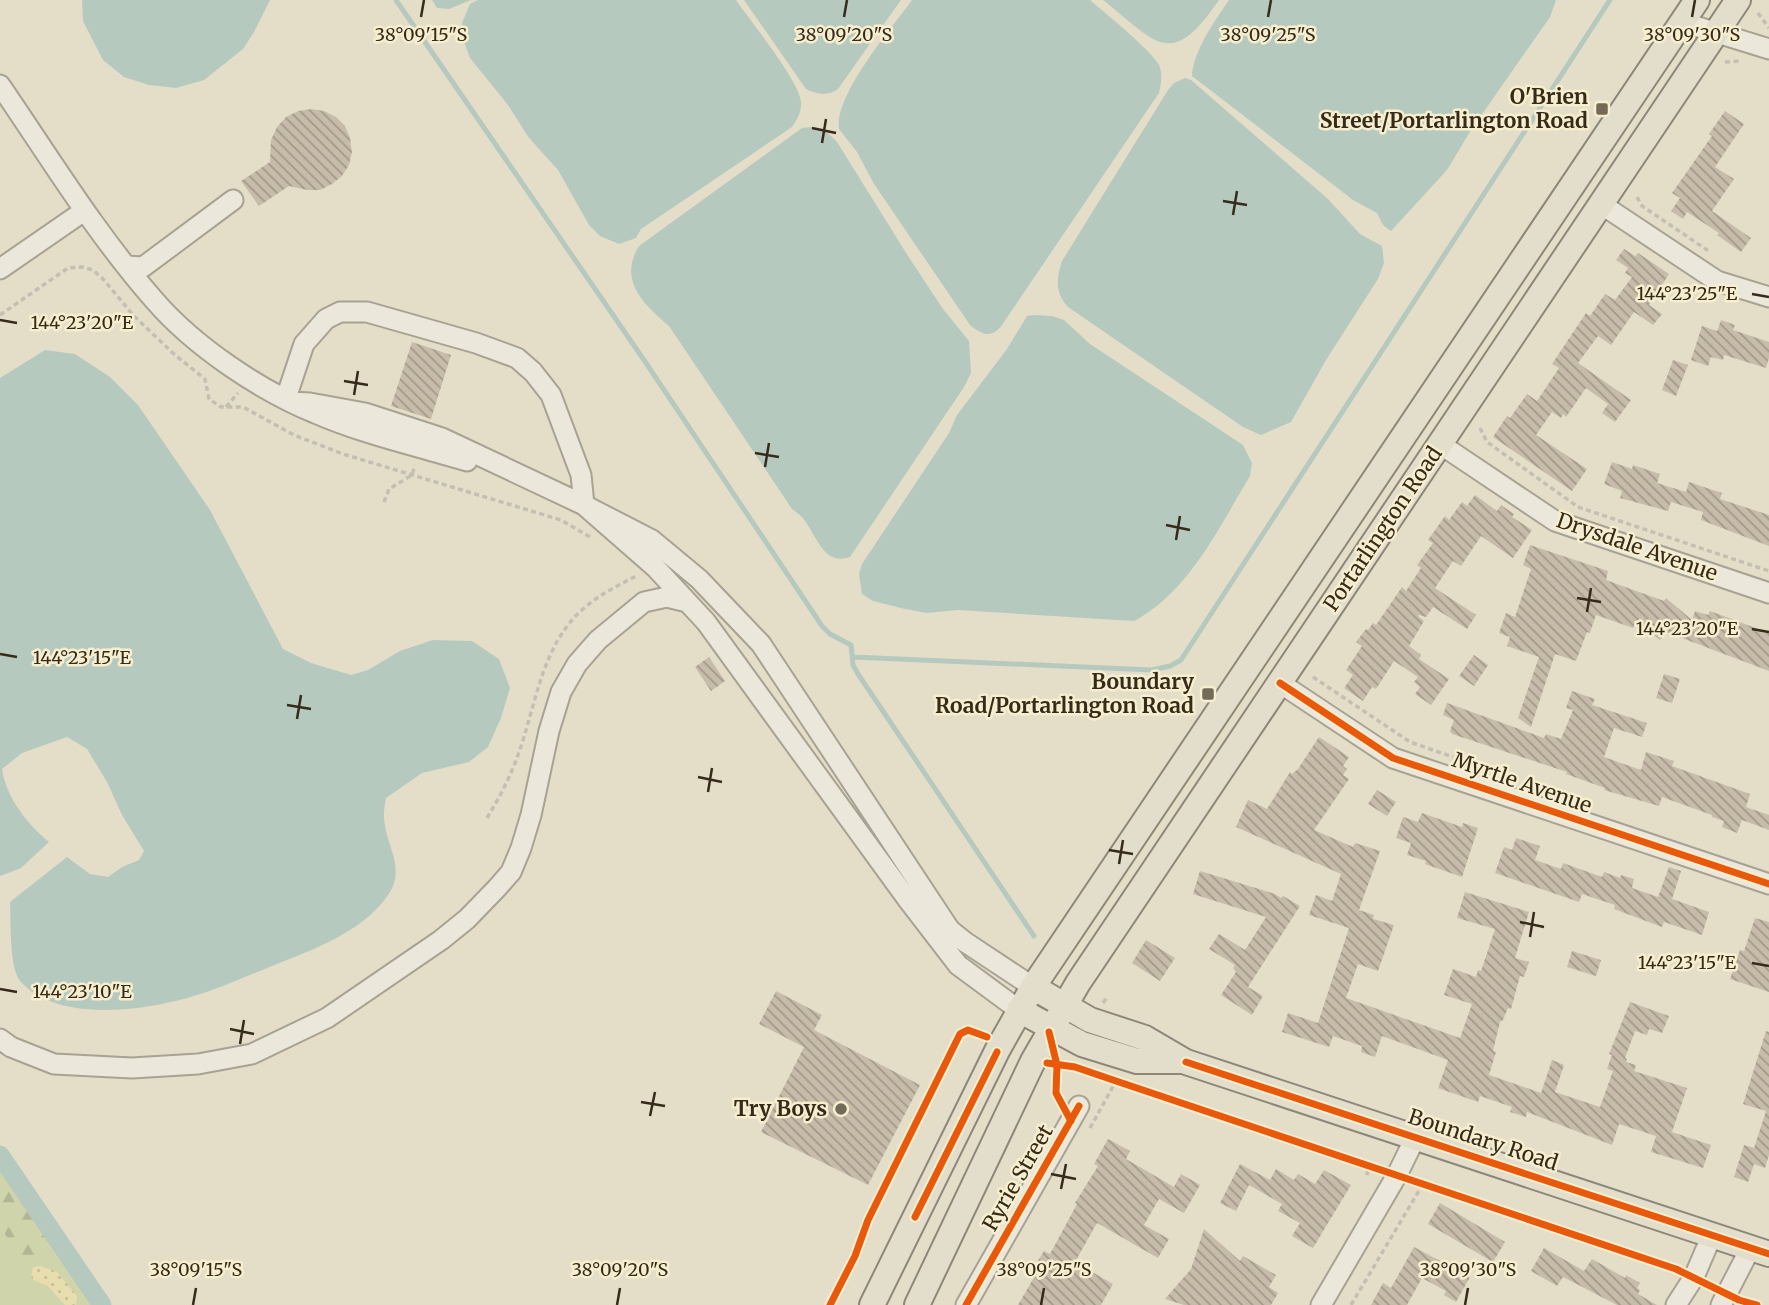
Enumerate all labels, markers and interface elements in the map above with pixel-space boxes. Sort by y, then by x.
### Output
text: 38°09'15"S [375,23,467,46]
text: 38°09'20"S [796,23,893,46]
text: 38°09'25"S [1221,23,1316,46]
text: 38°09'30"S [1644,23,1740,46]
place label: O'Brien Street/Portarlington Road [1320,83,1588,134]
marker: O'Brien Street/Portarlington Road [1594,101,1610,117]
text: 144°23'25"E [1637,282,1738,305]
text: 144°23'20"E [31,311,134,334]
street label: Portarlington Road [1317,441,1448,616]
street label: Drysdale Avenue [1553,506,1721,587]
text: 144°23'20"E [1636,617,1739,640]
text: 144°23'15"E [33,646,132,669]
place label: Boundary Road/Portarlington Road [935,668,1195,719]
marker: Boundary Road/Portarlington Road [1200,686,1216,702]
street label: Myrtle Avenue [1449,746,1596,819]
text: 144°23'15"E [1638,951,1737,974]
text: 144°23'10"E [32,980,132,1003]
place label: Try Boys [734,1095,827,1122]
marker: Try Boys [833,1101,849,1117]
street label: Boundary Road [1405,1103,1562,1177]
street label: Ryrie Street [976,1120,1059,1236]
text: 38°09'15"S [150,1258,242,1281]
text: 38°09'20"S [572,1258,669,1281]
text: 38°09'25"S [997,1258,1092,1281]
text: 38°09'30"S [1420,1258,1516,1281]

